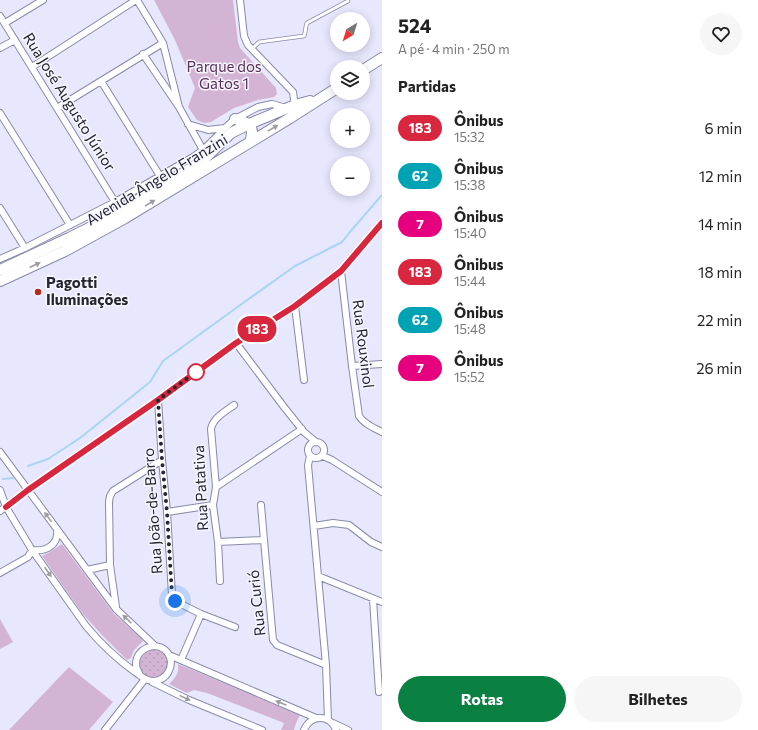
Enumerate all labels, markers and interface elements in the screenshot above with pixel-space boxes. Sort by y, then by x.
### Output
north arrow [330,12,370,52]
map controls [330,12,370,196]
button: heart [700,13,742,55]
text: 524 [398,14,431,37]
street label: Rua José Augusto Júnior [20,29,120,174]
text: A pé · 4 min · 250 m [398,41,510,57]
park label: Parque dos Gatos 1 [186,57,262,92]
button: layers [330,60,370,100]
text: Partidas [398,77,456,95]
button: + [330,108,370,148]
text: Ônibus [454,111,504,129]
text: 183 [408,119,432,136]
text: 6 min [704,119,742,137]
one-way arrow [267,125,279,132]
street label: Avenida Ângelo Franzini [82,129,230,229]
text: 15:32 [454,129,485,145]
button: − [330,156,370,196]
text: Ônibus [454,159,504,177]
text: 62 [412,167,428,184]
text: 12 min [699,167,742,185]
text: 15:38 [454,177,485,193]
one-way arrow [144,200,156,207]
text: Ônibus [454,207,504,225]
text: 7 [416,215,424,232]
text: 14 min [698,215,742,233]
text: 15:40 [454,225,486,241]
text: Ônibus [454,255,504,273]
one-way arrow [30,262,41,268]
text: 183 [408,263,432,280]
text: 18 min [698,263,742,281]
place label: Pagotti Iluminações [46,273,128,308]
text: 15:44 [454,273,486,289]
marker: Pagotti Iluminações [33,287,43,297]
street label: Rua Rouxinol [350,299,378,389]
text: Ônibus [454,303,504,321]
text: 62 [412,311,428,328]
text: 22 min [697,311,742,329]
line badge: 183 [234,316,280,342]
text: 183 [245,320,269,337]
text: 15:48 [454,321,486,337]
text: Ônibus [454,351,504,369]
text: 7 [416,359,424,376]
text: 26 min [696,359,742,377]
unlabelled marker [187,363,205,381]
text: 15:52 [454,369,485,385]
street label: Rua Patativa [189,445,211,531]
street label: Rua João-de-Barro [139,447,165,575]
one-way arrow [44,511,52,522]
one-way arrow [44,567,52,577]
street label: Rua Curió [244,569,268,637]
your location [165,591,185,611]
one-way arrow [122,615,132,624]
button: Rotas [398,676,566,722]
button: Bilhetes [574,676,742,722]
one-way arrow [179,695,191,701]
one-way arrow [275,700,286,706]

